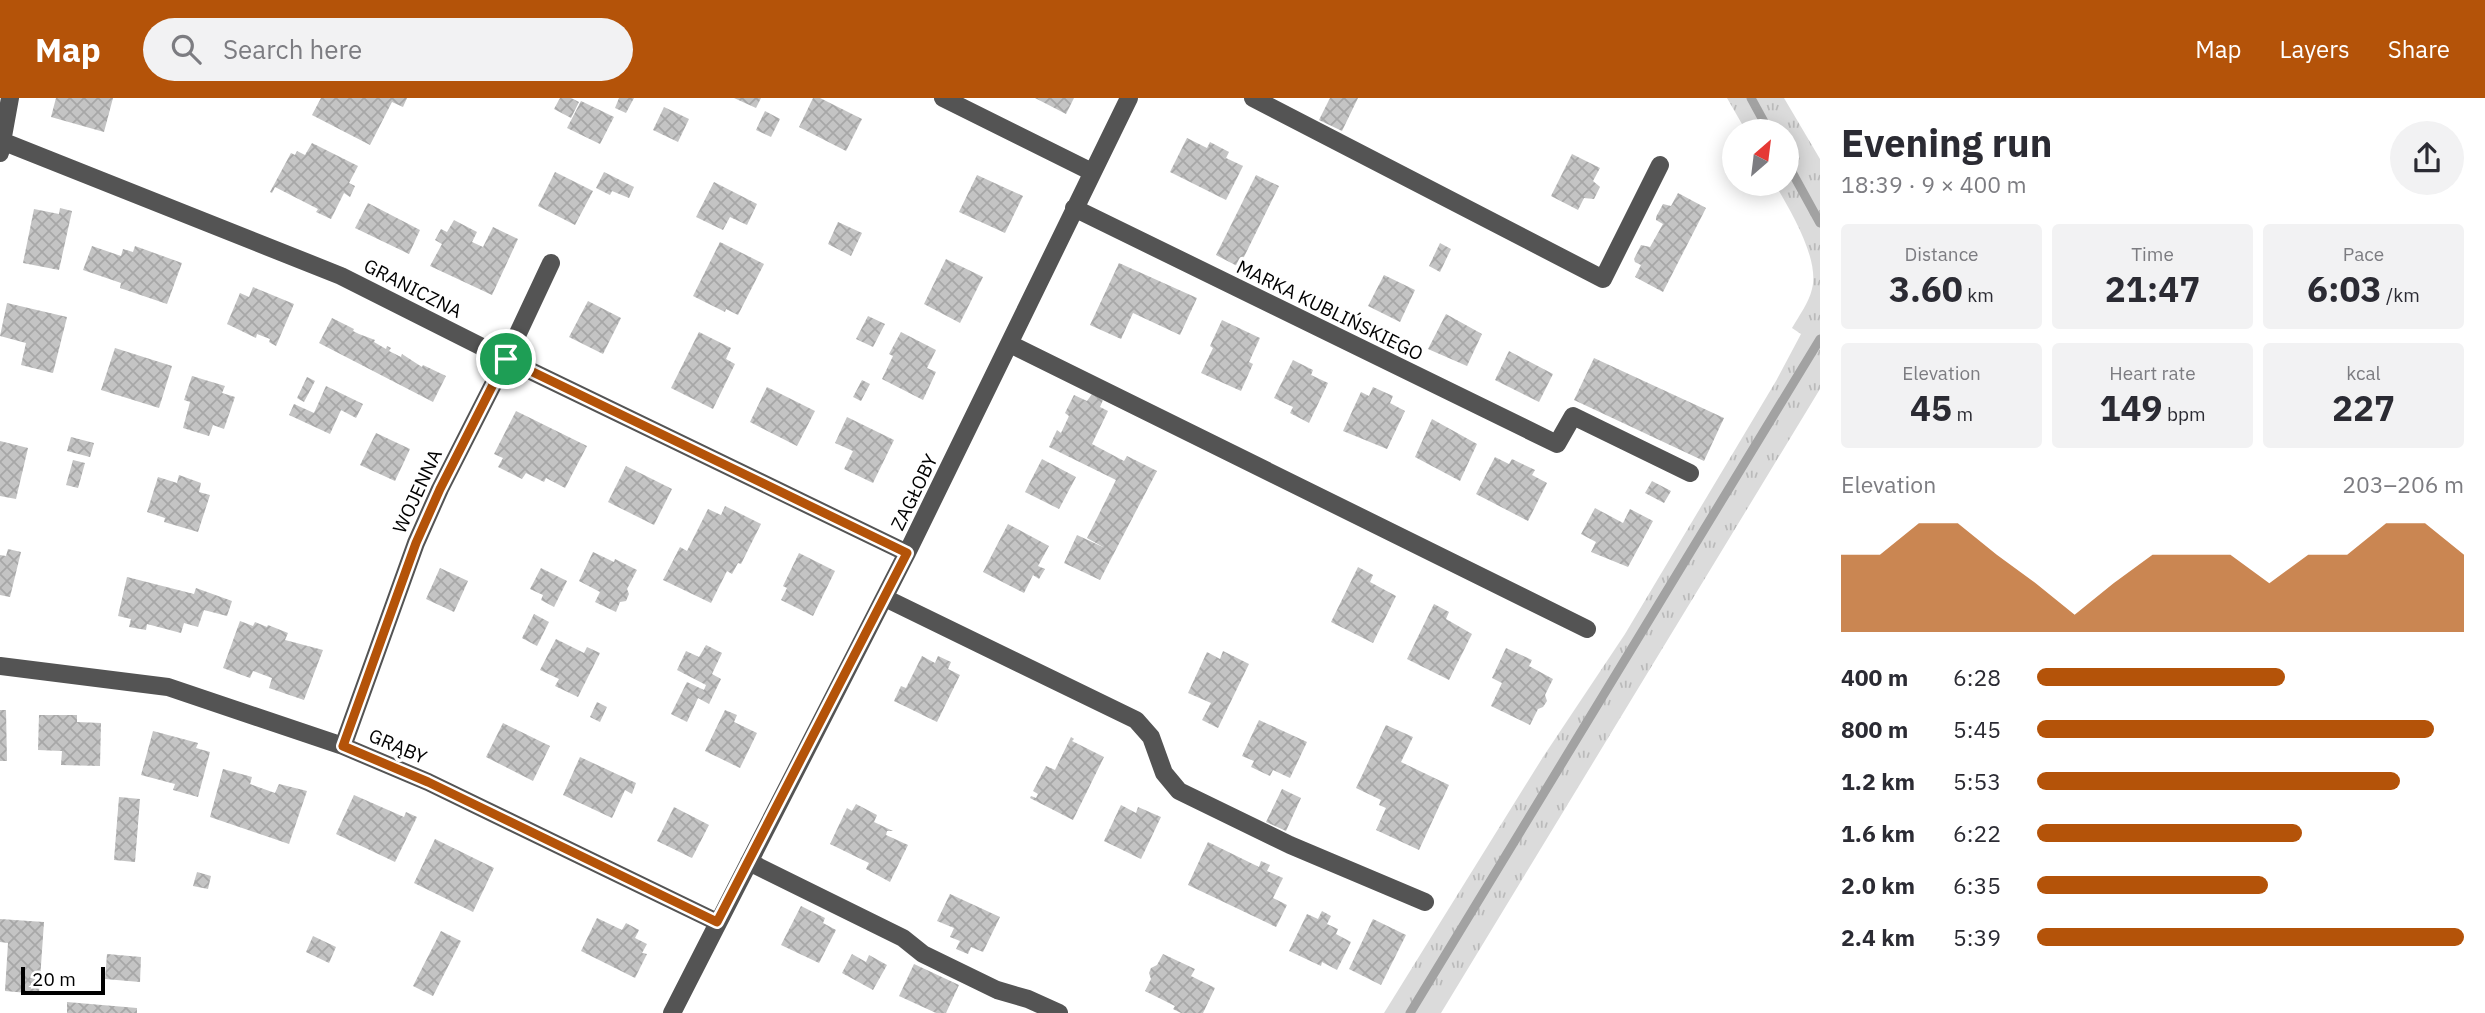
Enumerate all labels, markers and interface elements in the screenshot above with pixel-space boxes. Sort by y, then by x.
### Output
search box [143,18,633,81]
text: Map [35,28,101,71]
icon: search [167,30,205,68]
text: Search here [223,32,362,66]
text: Map [2195,33,2242,65]
text: Layers [2280,33,2350,65]
text: Share [2388,33,2450,65]
text: Evening run [1841,118,2052,167]
north arrow [1722,119,1799,196]
map controls [1722,119,1799,196]
button: share [2390,121,2464,195]
text: 18:39 · 9 × 400 m [1841,169,2027,199]
text: Distance [1904,242,1979,266]
text: Time [2131,242,2174,266]
text: Pace [2343,242,2384,266]
street label: GRANICZNA [360,253,466,323]
street label: MARKA KUBLIŃSKIEGO [1233,254,1427,366]
text: 3.60 [1889,266,1963,312]
text: 21:47 [2105,266,2200,312]
text: 6:03 [2307,266,2382,312]
text: km [1963,283,1994,307]
text: /km [2382,283,2420,307]
pin [476,329,536,389]
icon: arrive [487,340,525,378]
text: Elevation [1902,361,1981,385]
text: Heart rate [2109,361,2196,385]
text: kcal [2346,361,2381,385]
text: 45 [1910,385,1952,431]
text: 149 [2099,385,2162,431]
text: 227 [2332,385,2395,431]
text: m [1952,402,1973,426]
text: bpm [2162,402,2206,426]
street label: WOJENNA [387,445,447,537]
street label: ZAGŁOBY [885,449,943,534]
text: Elevation [1841,469,1936,499]
text: 203–206 m [2342,469,2464,499]
text: 400 m [1841,662,1908,692]
text: 6:28 [1953,662,2001,692]
text: 800 m [1841,714,1908,744]
text: 5:45 [1953,714,2001,744]
street label: GRĄBY [365,723,431,769]
text: 1.2 km [1841,766,1915,796]
text: 5:53 [1953,766,2001,796]
text: 1.6 km [1841,818,1915,848]
text: 6:22 [1953,818,2001,848]
text: 2.0 km [1841,870,1915,900]
text: 6:35 [1953,870,2001,900]
text: 2.4 km [1841,922,1915,952]
text: 5:39 [1953,922,2001,952]
scale bar [21,964,105,996]
text: 20 m [32,967,76,991]

